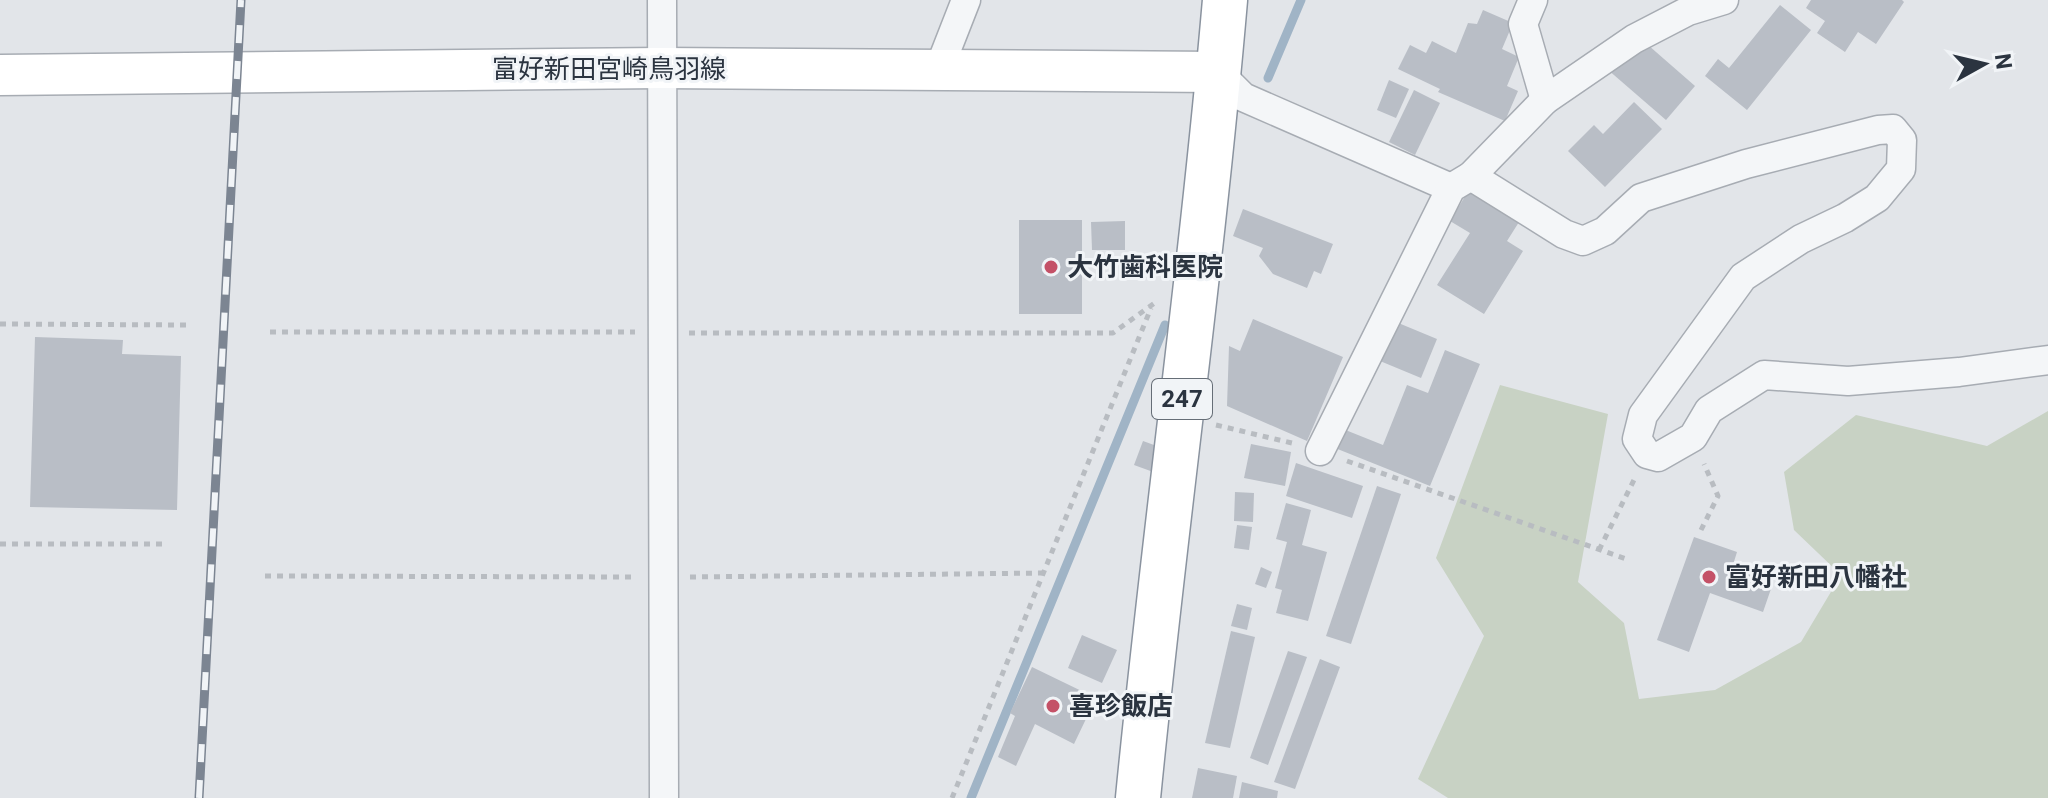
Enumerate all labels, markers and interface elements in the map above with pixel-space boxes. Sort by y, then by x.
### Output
north arrow [1944,24,2024,104]
text: N [1990,52,2017,71]
street label: 富好新田宮崎鳥羽線 [492,54,726,84]
place label: 大竹歯科医院 [1067,252,1223,282]
marker: 大竹歯科医院 [1042,258,1060,276]
road number: 247 [1152,379,1212,419]
place label: 富好新田八幡社 [1725,562,1907,592]
marker: 富好新田八幡社 [1700,568,1718,586]
place label: 喜珍飯店 [1069,691,1173,721]
marker: 喜珍飯店 [1044,697,1062,715]

